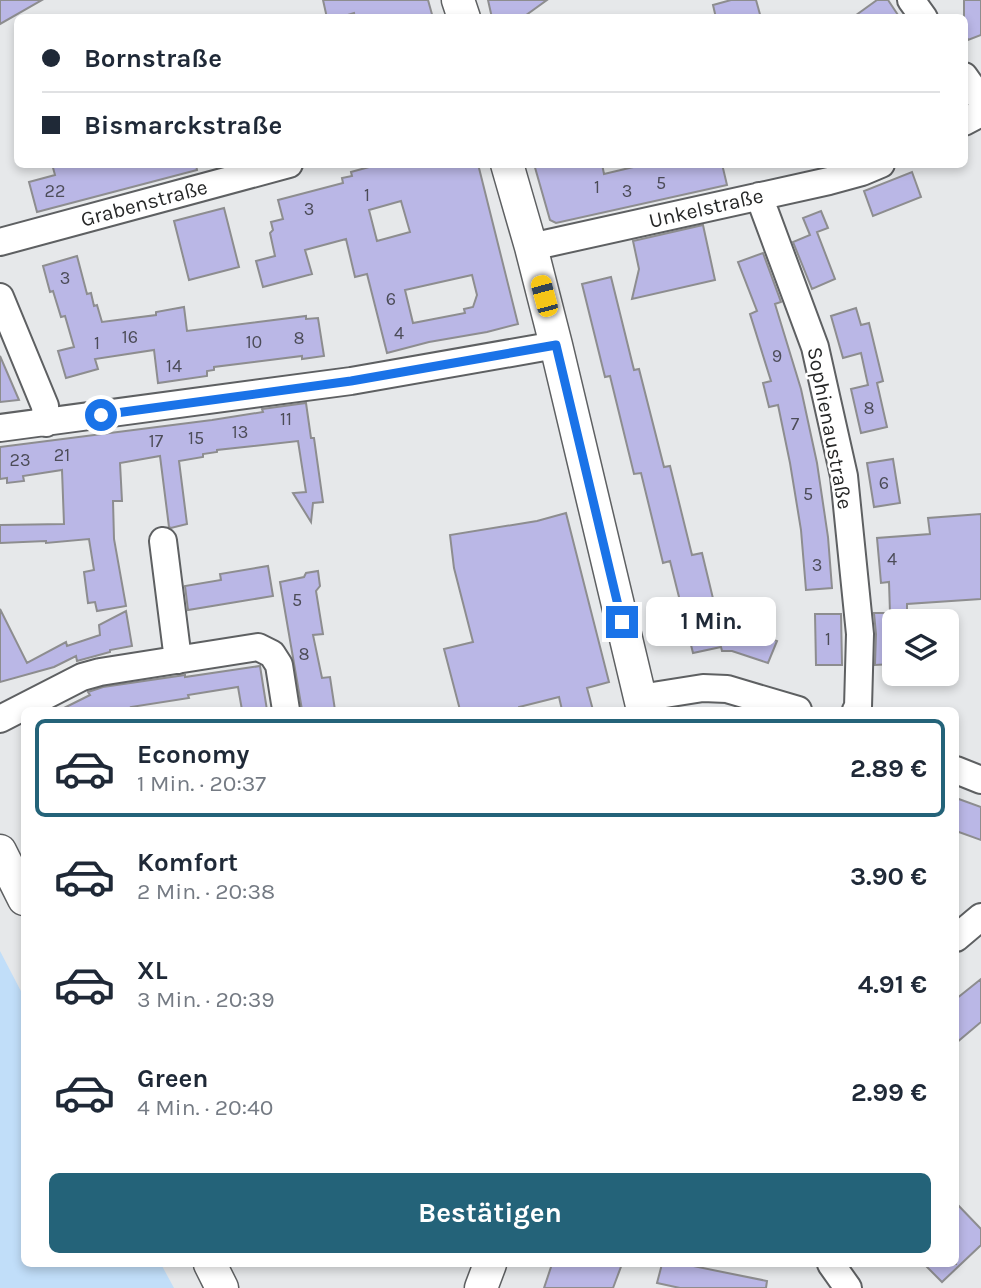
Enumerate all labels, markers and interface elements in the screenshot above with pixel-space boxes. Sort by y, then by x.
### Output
text: Bornstraße [84,43,222,74]
text: Bismarckstraße [84,110,282,141]
house number: 5 [656,172,666,194]
street label: Grabenstraße [78,175,210,231]
house number: 1 [594,176,600,198]
house number: 22 [45,180,65,202]
house number: 3 [622,180,632,202]
street label: Unkelstraße [646,183,766,233]
house number: 1 [364,184,370,206]
house number: 3 [304,198,314,220]
house number: 3 [60,267,70,289]
car [529,273,560,319]
house number: 6 [386,288,396,310]
house number: 4 [394,322,404,344]
house number: 16 [122,326,138,348]
house number: 8 [293,327,305,349]
house number: 10 [246,331,262,353]
house number: 1 [94,332,100,354]
house number: 9 [772,345,782,367]
street label: Sophienaustraße [802,345,858,511]
house number: 14 [166,355,182,377]
house number: 8 [863,397,875,419]
route start [85,399,117,431]
house number: 11 [280,408,292,430]
house number: 7 [791,413,800,435]
house number: 13 [232,421,248,443]
house number: 15 [188,427,204,449]
house number: 17 [149,430,164,452]
house number: 21 [54,444,70,466]
house number: 23 [9,449,31,471]
house number: 6 [879,472,889,494]
house number: 5 [803,483,813,505]
house number: 4 [887,548,897,570]
house number: 3 [812,554,822,576]
house number: 5 [292,589,302,611]
callout: 1 Min. [646,598,776,646]
route end [606,606,638,638]
text: 1 Min. [681,608,741,635]
map controls [882,609,959,686]
button: layers [882,609,959,686]
house number: 1 [825,628,831,650]
house number: 8 [298,643,310,665]
icon: car [53,737,116,800]
text: Economy [137,739,249,770]
text: 2.89 € [850,753,927,784]
text: 1 Min. · 20:37 [137,770,266,797]
icon: car [53,845,116,908]
text: Komfort [137,847,238,878]
text: 3.90 € [850,861,927,892]
text: 2 Min. · 20:38 [137,878,275,905]
icon: car [53,953,116,1016]
text: XL [137,955,168,986]
text: 4.91 € [858,969,927,1000]
text: 3 Min. · 20:39 [137,986,275,1013]
icon: car [53,1061,116,1124]
text: Green [137,1063,209,1094]
text: 2.99 € [851,1077,927,1108]
text: 4 Min. · 20:40 [137,1094,273,1121]
button: Bestätigen [49,1173,931,1253]

